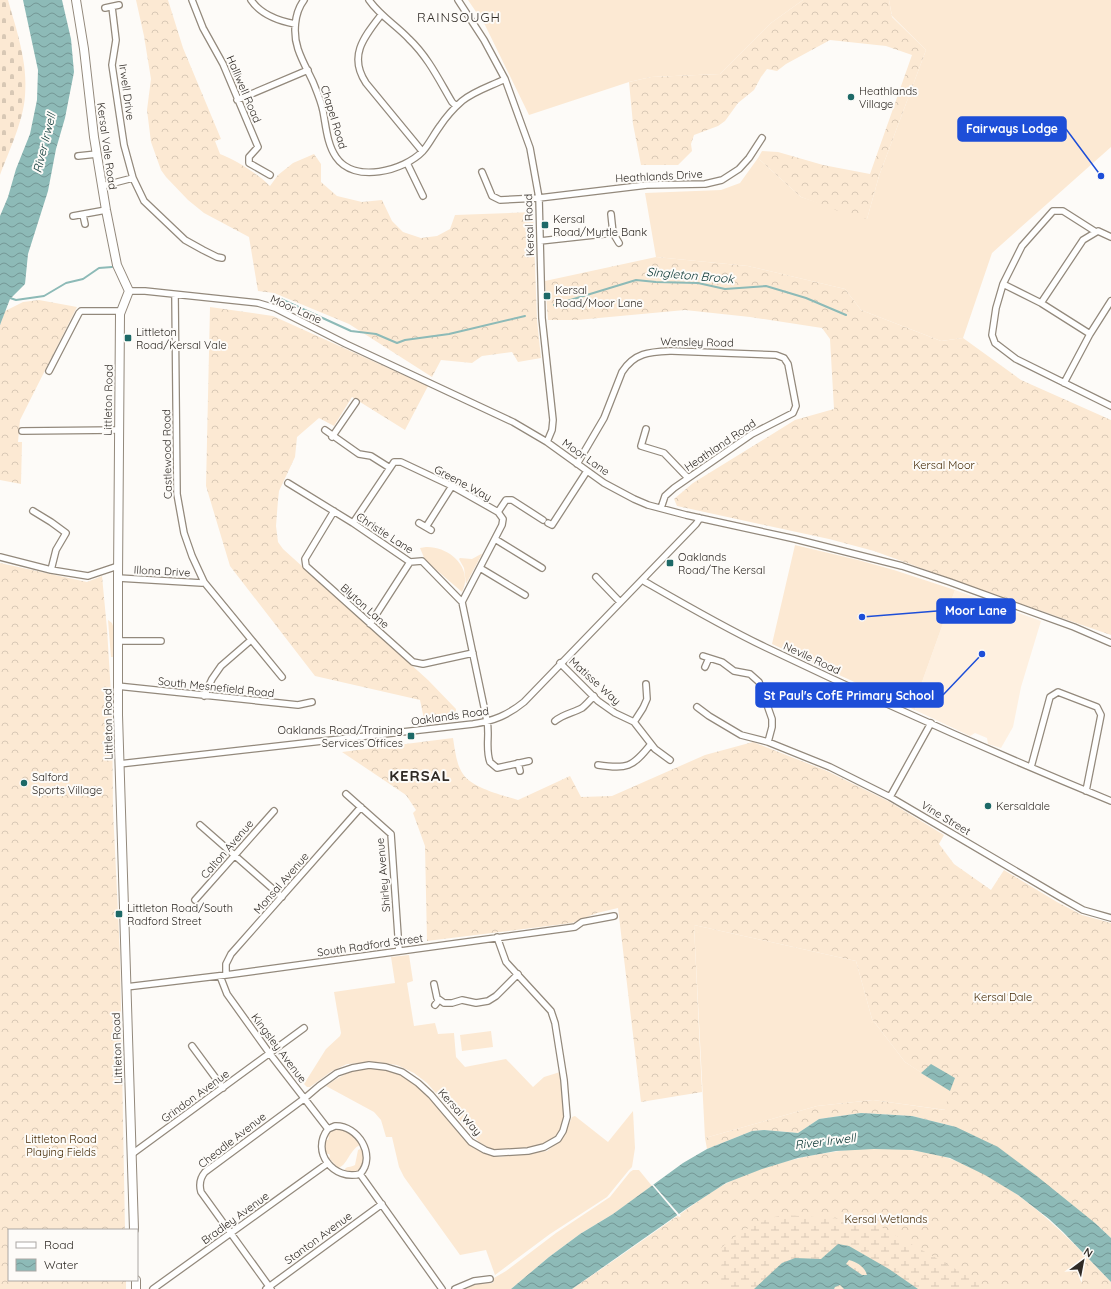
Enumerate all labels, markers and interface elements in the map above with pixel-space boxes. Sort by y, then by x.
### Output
district label: RAINSOUGH [417,9,501,25]
street label: Halliwell Road [224,53,264,125]
street label: Irwell Drive [116,63,138,121]
street label: Chapel Road [318,83,350,151]
place label: Heathlands Village [859,84,917,111]
marker: Heathlands Village [846,92,856,102]
street label: Kersal Vale Road [94,102,120,190]
water label: River Irwell [29,110,59,174]
callout: Fairways Lodge [958,117,1066,141]
text: Fairways Lodge [966,121,1058,136]
street label: Heathlands Drive [615,167,703,185]
street label: Kersal Road [521,194,537,256]
place label: Kersal Road/Myrtle Bank [553,212,647,239]
marker: Kersal Road/Myrtle Bank [540,220,550,230]
water label: Singleton Brook [646,264,736,286]
place label: Kersal Road/Moor Lane [555,283,643,310]
street label: Moor Lane [268,291,324,327]
marker: Kersal Road/Moor Lane [542,291,552,301]
place label: Littleton Road/Kersal Vale [136,325,227,352]
marker: Littleton Road/Kersal Vale [123,333,133,343]
street label: Wensley Road [660,334,734,350]
street label: Littleton Road [100,364,116,436]
street label: Castlewood Road [159,409,175,499]
street label: Heathland Road [682,416,758,474]
street label: Moor Lane [560,436,612,478]
park label: Kersal Moor [913,458,976,472]
street label: Greene Way [432,462,494,504]
street label: Christie Lane [354,509,416,557]
place label: Oaklands Road/The Kersal [678,550,765,577]
marker: Oaklands Road/The Kersal [665,558,675,568]
street label: Illona Drive [133,563,191,579]
street label: Blyton Lane [338,581,392,631]
callout: Moor Lane [937,599,1015,623]
text: Moor Lane [945,603,1007,618]
street label: Nevile Road [781,639,843,677]
street label: Matisse Way [566,654,624,708]
street label: South Mesnefield Road [157,674,275,700]
callout: St Paul's CofE Primary School [756,683,943,707]
street label: Littleton Road [100,688,116,760]
text: St Paul's CofE Primary School [764,688,934,703]
street label: Oaklands Road [410,704,490,728]
place label: Oaklands Road/Training Services Offices [278,723,403,750]
marker: Oaklands Road/Training Services Offices [406,731,416,741]
district label: KERSAL [389,766,451,785]
place label: Salford Sports Village [32,770,102,797]
marker: Salford Sports Village [19,778,29,788]
street label: Vine Street [919,798,974,838]
place label: Kersaldale [996,799,1050,813]
marker: Kersaldale [983,801,993,811]
street label: Calton Avenue [198,817,256,881]
street label: Shirley Avenue [373,837,393,913]
street label: Monsal Avenue [250,849,312,917]
place label: Littleton Road/South Radford Street [127,901,233,928]
marker: Littleton Road/South Radford Street [114,909,124,919]
street label: South Radford Street [316,931,424,959]
park label: Kersal Dale [974,990,1032,1004]
street label: Kingsley Avenue [248,1010,310,1086]
street label: Littleton Road [109,1012,125,1084]
street label: Grindon Avenue [158,1067,232,1125]
street label: Kersal Way [435,1086,485,1138]
street label: Cheadle Avenue [195,1109,269,1171]
water label: River Irwell [794,1130,857,1152]
park label: Littleton Road Playing Fields [25,1132,97,1159]
street label: Bradley Avenue [199,1189,271,1247]
street label: Stanton Avenue [281,1209,355,1267]
park label: Kersal Wetlands [845,1212,927,1226]
legend [8,1229,138,1281]
text: Road [44,1237,74,1252]
north arrow [1063,1241,1103,1281]
text: N [1081,1244,1095,1261]
text: Water [44,1257,79,1272]

